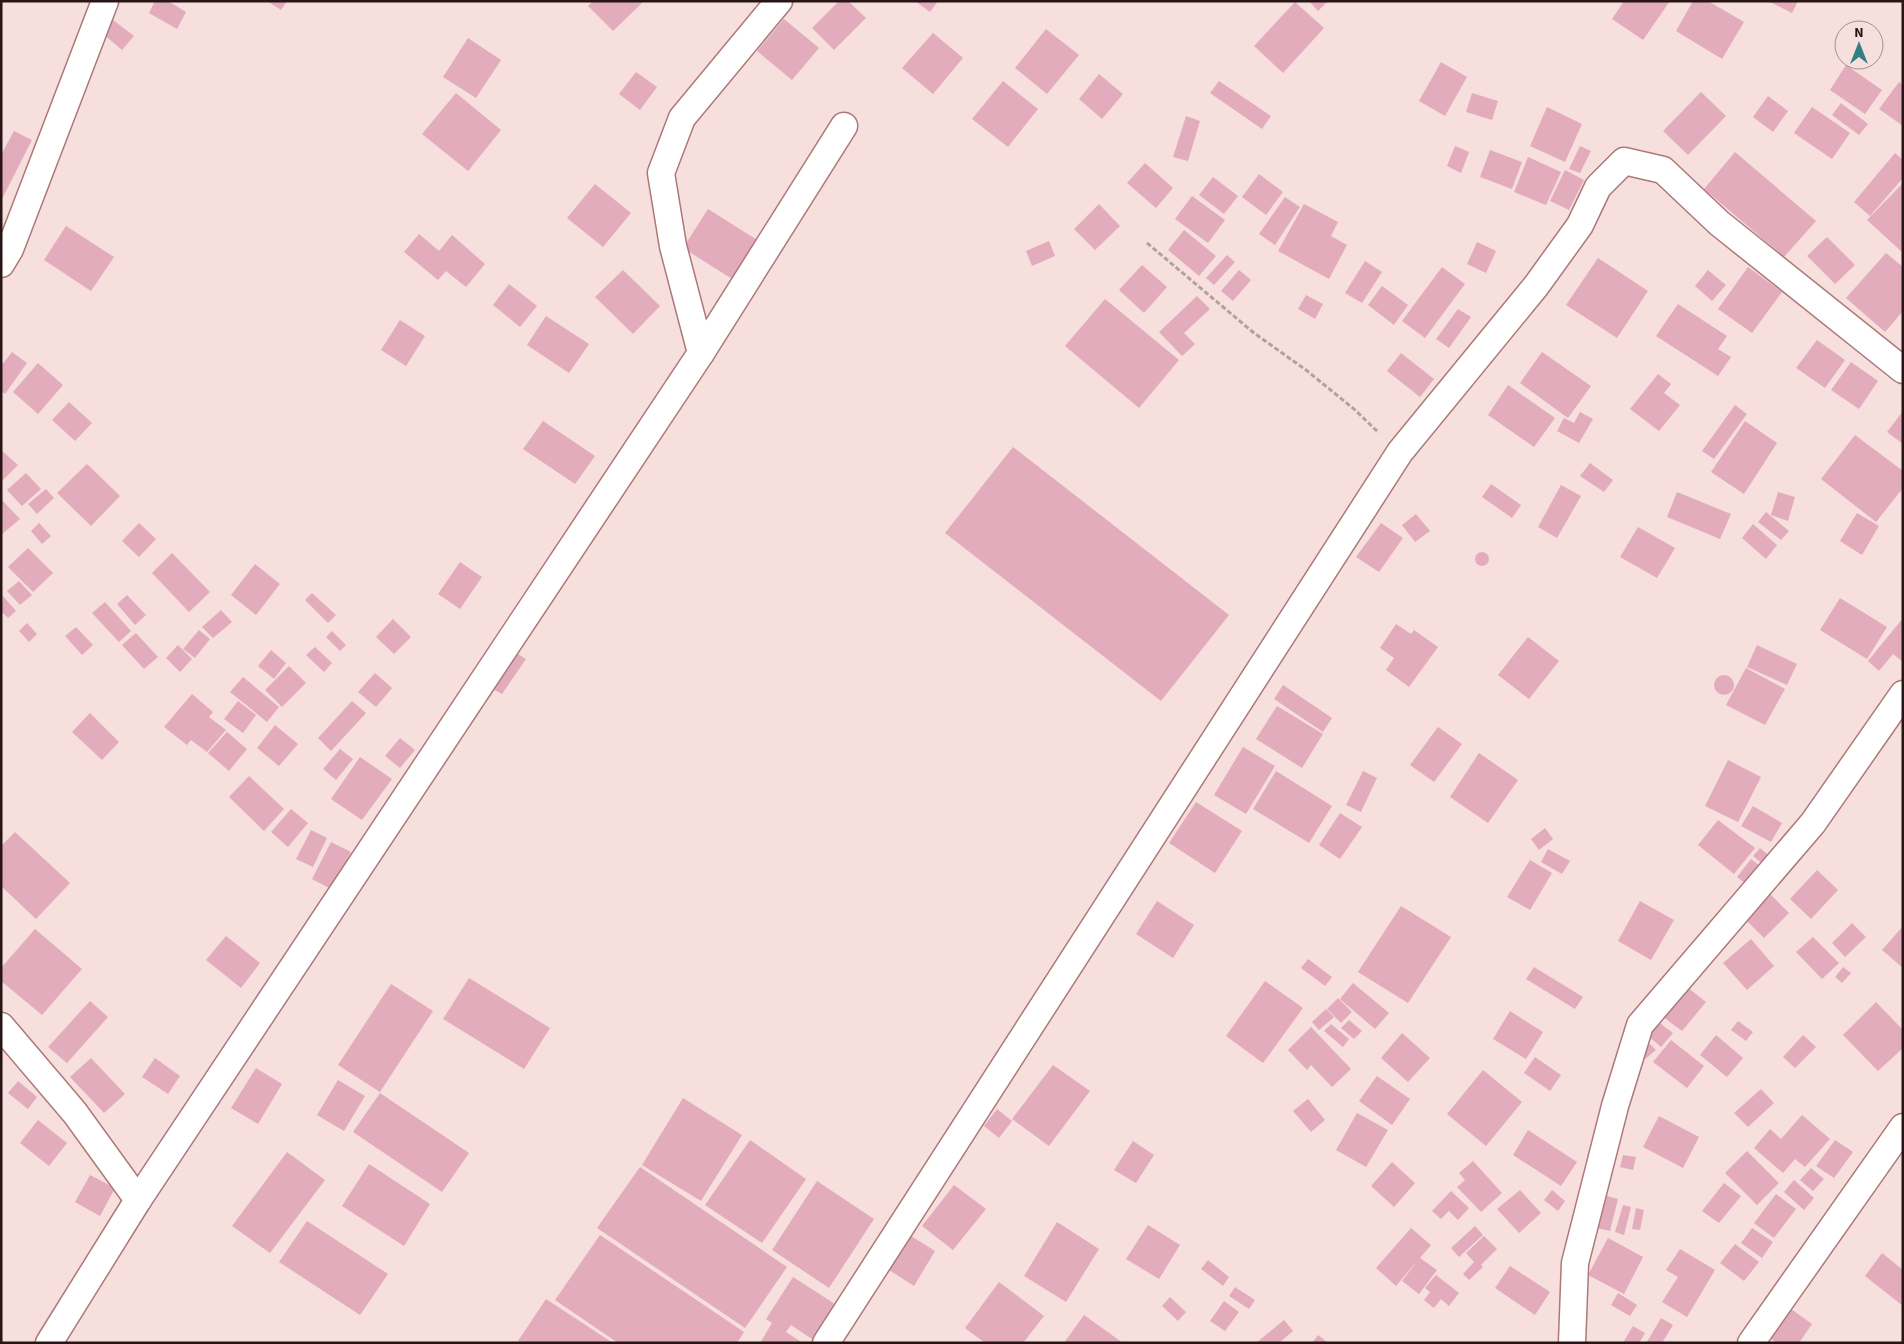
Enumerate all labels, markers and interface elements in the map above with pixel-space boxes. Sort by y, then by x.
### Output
north arrow [1834,20,1884,70]
text: N [1854,23,1864,43]

